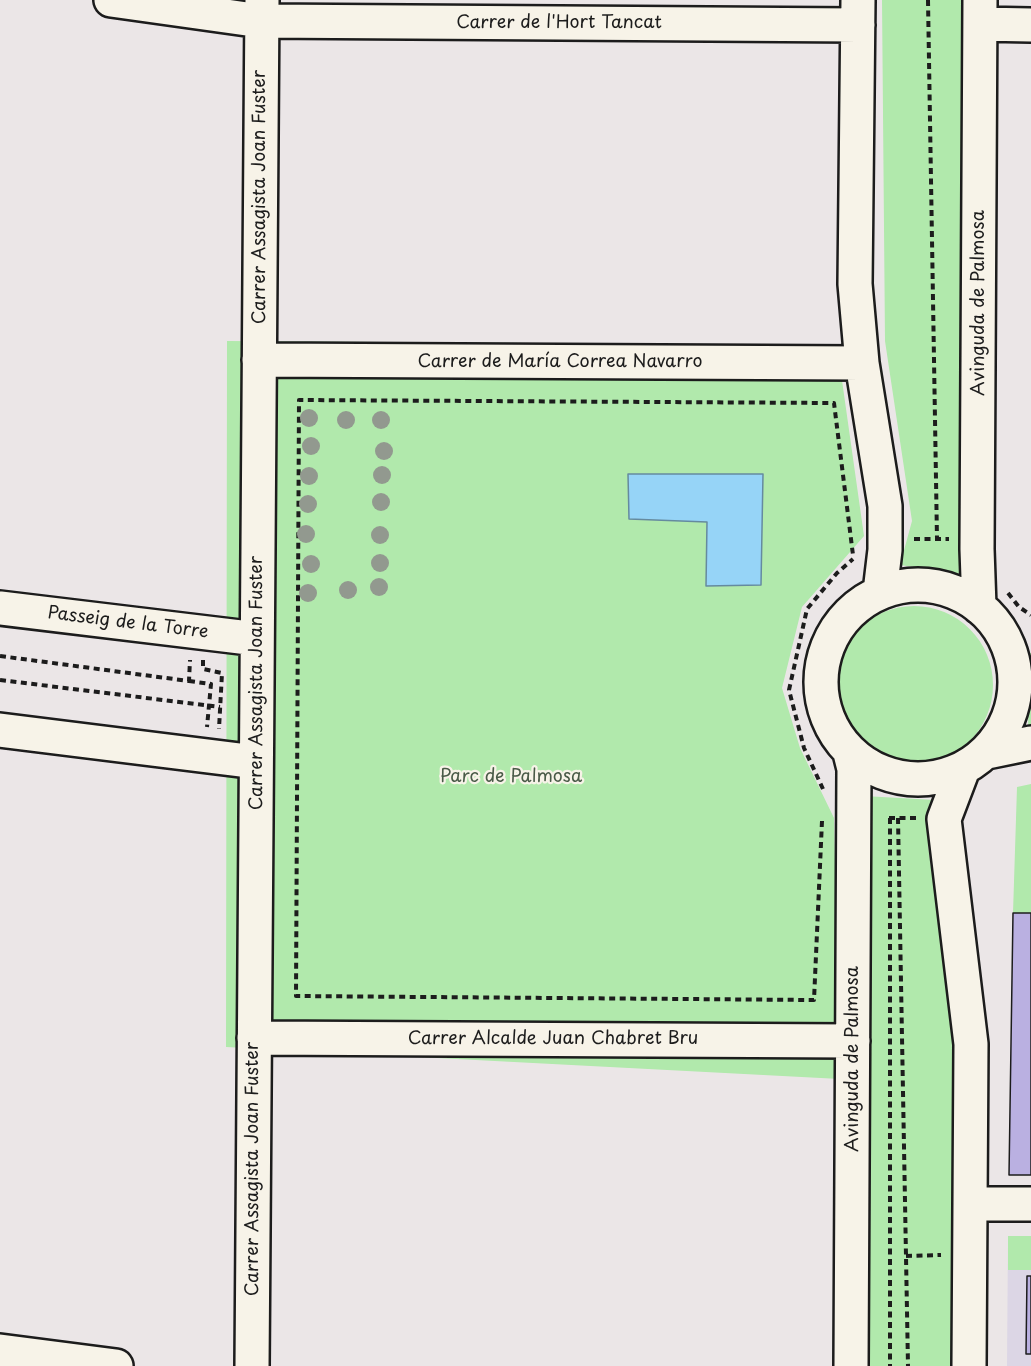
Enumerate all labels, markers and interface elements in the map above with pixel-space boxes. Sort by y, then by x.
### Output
street label: Carrer de l'Hort Tancat [456,12,662,34]
street label: Carrer Assagista Joan Fuster [249,70,271,324]
street label: Avinguda de Palmosa [968,210,990,396]
street label: Carrer de María Correa Navarro [418,351,702,373]
street label: Carrer Assagista Joan Fuster [246,556,268,810]
street label: Passeig de la Torre [46,602,210,644]
park label: Parc de Palmosa [440,766,582,788]
street label: Avinguda de Palmosa [842,966,864,1152]
street label: Carrer Alcalde Juan Chabret Bru [408,1028,698,1050]
street label: Carrer Assagista Joan Fuster [242,1042,264,1296]

